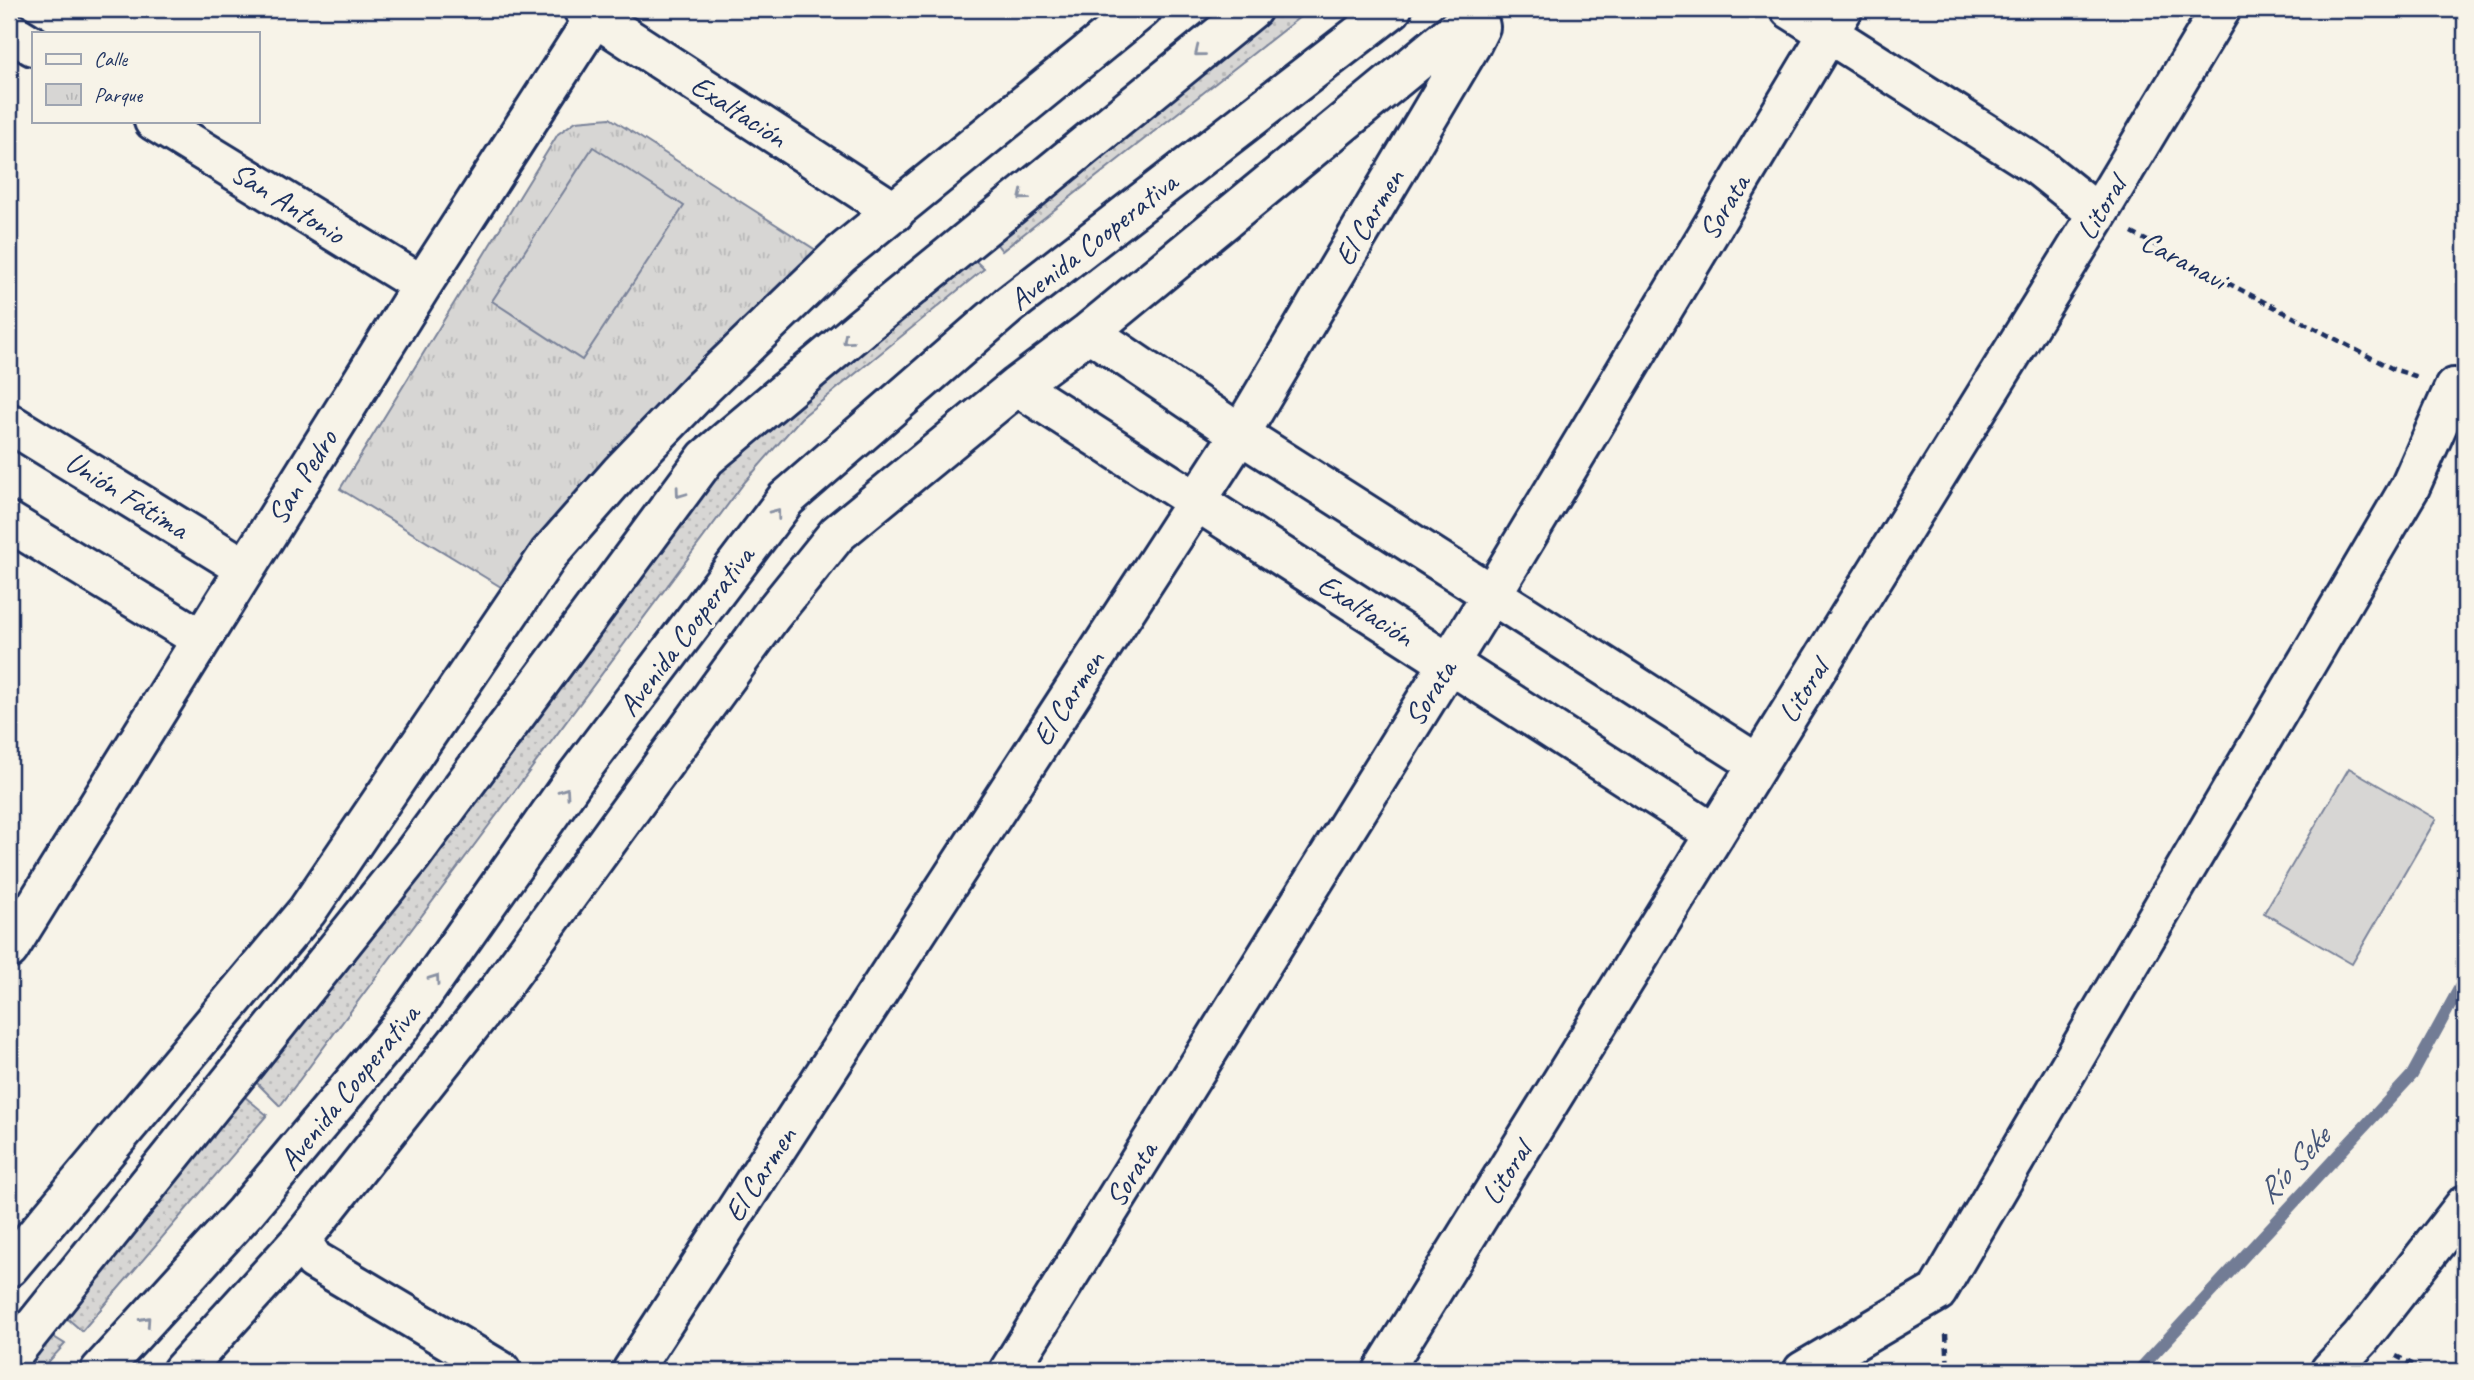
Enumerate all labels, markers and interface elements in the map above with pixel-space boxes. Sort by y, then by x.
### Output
legend [32,32,259,122]
one-way arrow [1194,44,1207,56]
text: Calle [94,46,128,72]
street label: Exaltación [684,66,795,157]
text: Parque [94,82,143,108]
street label: San Antonio [224,153,353,253]
street label: El Carmen [1325,160,1413,272]
street label: Avenida Cooperativa [1001,162,1187,319]
street label: Sorata [1690,165,1760,247]
street label: Litoral [2067,165,2137,247]
one-way arrow [1018,188,1031,200]
street label: Caranavi [2135,222,2236,300]
one-way arrow [842,332,855,344]
street label: San Pedro [258,421,347,531]
street label: Unión Fátima [59,442,197,549]
one-way arrow [676,485,688,498]
one-way arrow [767,508,780,521]
street label: Avenida Cooperativa [610,536,764,724]
street label: Exaltación [1311,565,1422,656]
street label: El Carmen [1023,642,1114,753]
street label: Litoral [1769,648,1840,730]
street label: Sorata [1395,651,1466,733]
one-way arrow [557,787,569,800]
one-way arrow [426,974,439,987]
street label: Avenida Cooperativa [270,994,429,1178]
water label: Río Seke [2247,1115,2342,1212]
street label: El Carmen [715,1118,806,1229]
street label: Litoral [1472,1130,1543,1212]
street label: Sorata [1096,1132,1167,1214]
one-way arrow [138,1316,150,1329]

